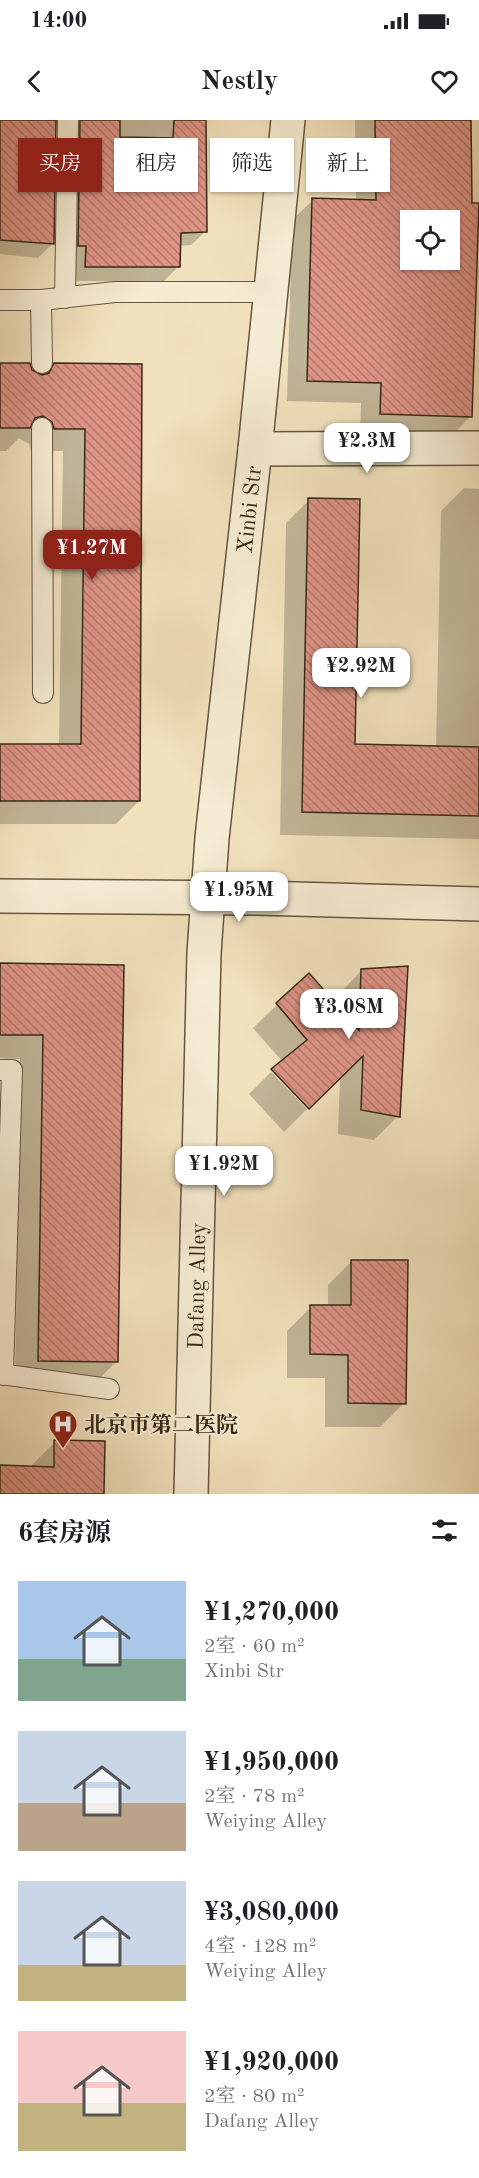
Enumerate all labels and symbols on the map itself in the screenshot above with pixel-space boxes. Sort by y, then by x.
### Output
pin: ¥2.3M [325,423,409,474]
street label: Xinbi Str [235,465,266,555]
pin: ¥1.27M [43,530,141,581]
pin: ¥2.92M [312,648,410,699]
pin: ¥1.95M [190,872,288,923]
pin: ¥3.08M [300,989,398,1040]
pin: ¥1.92M [175,1146,273,1197]
street label: Dafang Alley [185,1222,211,1350]
hospital icon: 北京市第二医院 [47,1408,79,1450]
place label: 北京市第二医院 [84,1412,238,1437]

